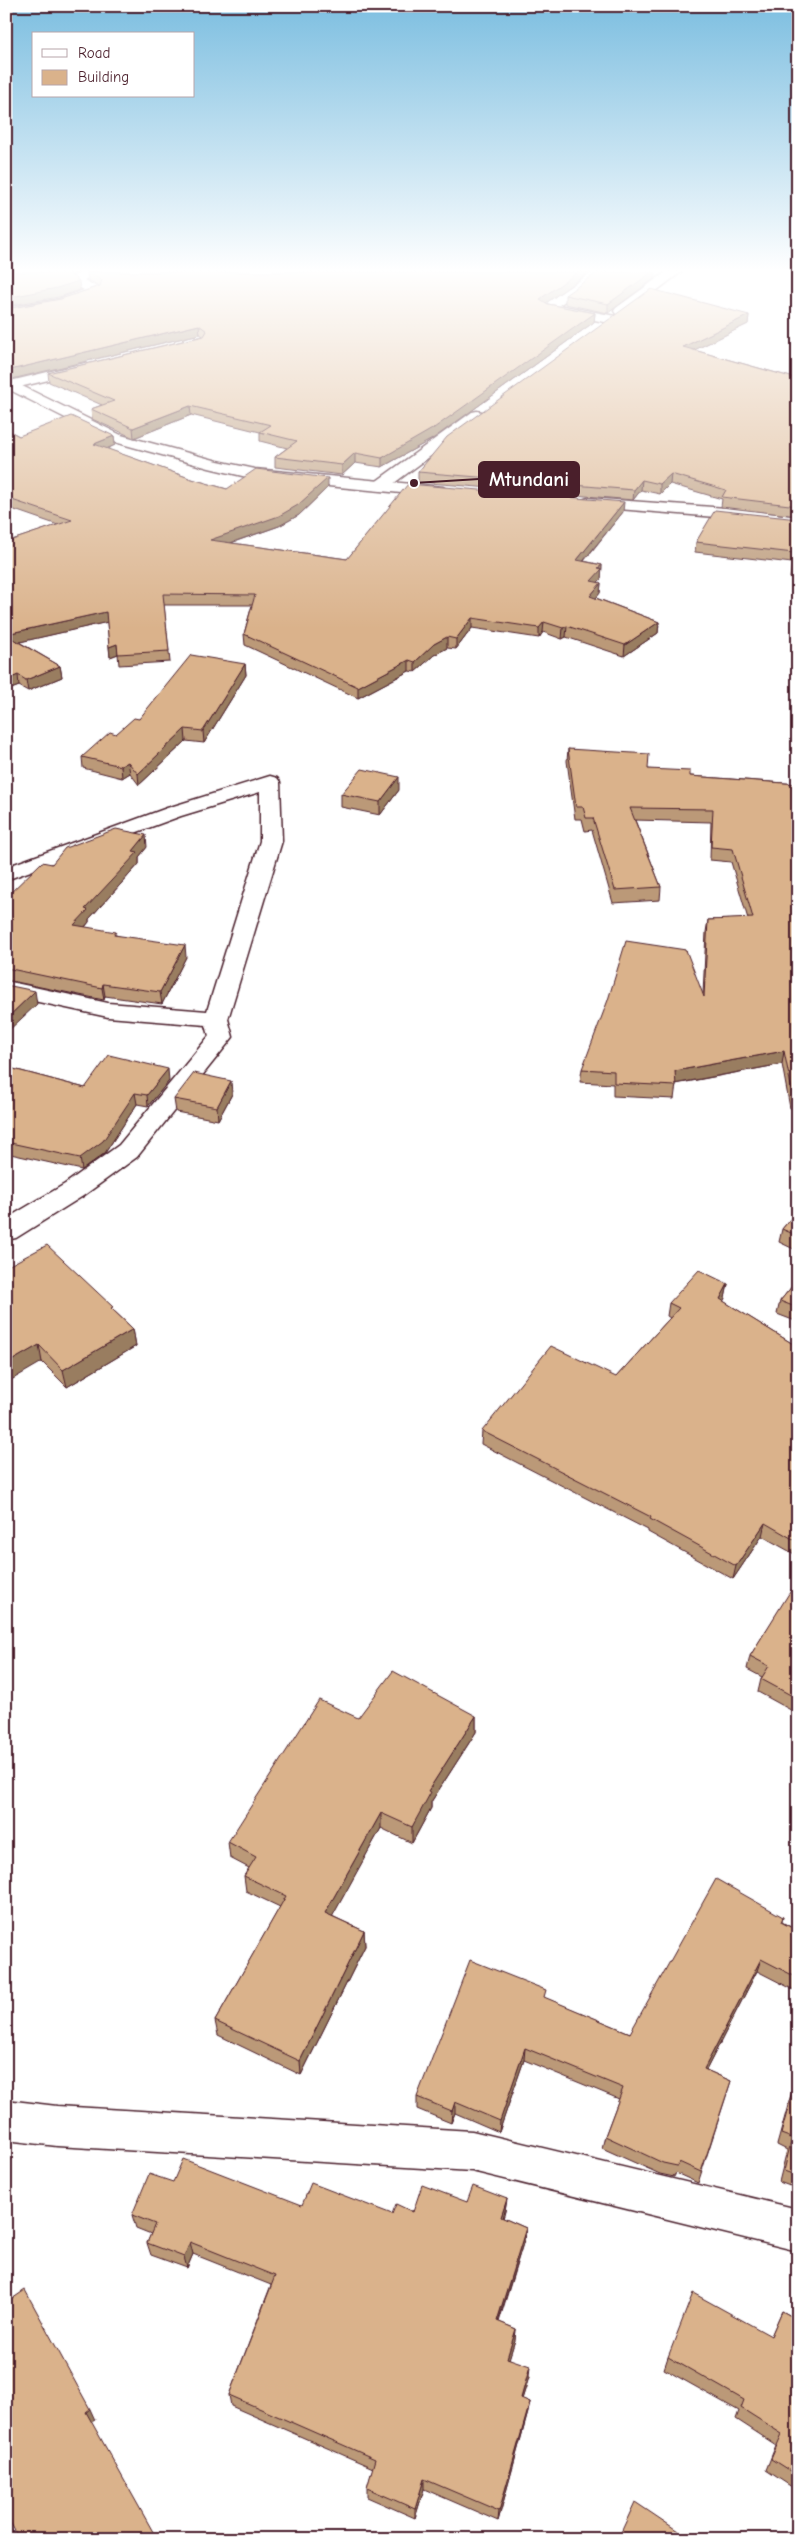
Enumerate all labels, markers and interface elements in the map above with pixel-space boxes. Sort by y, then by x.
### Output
legend [32,32,195,98]
text: Road [78,44,110,62]
text: Building [78,68,129,86]
callout: Mtundani [479,462,579,497]
text: Mtundani [489,468,569,491]

